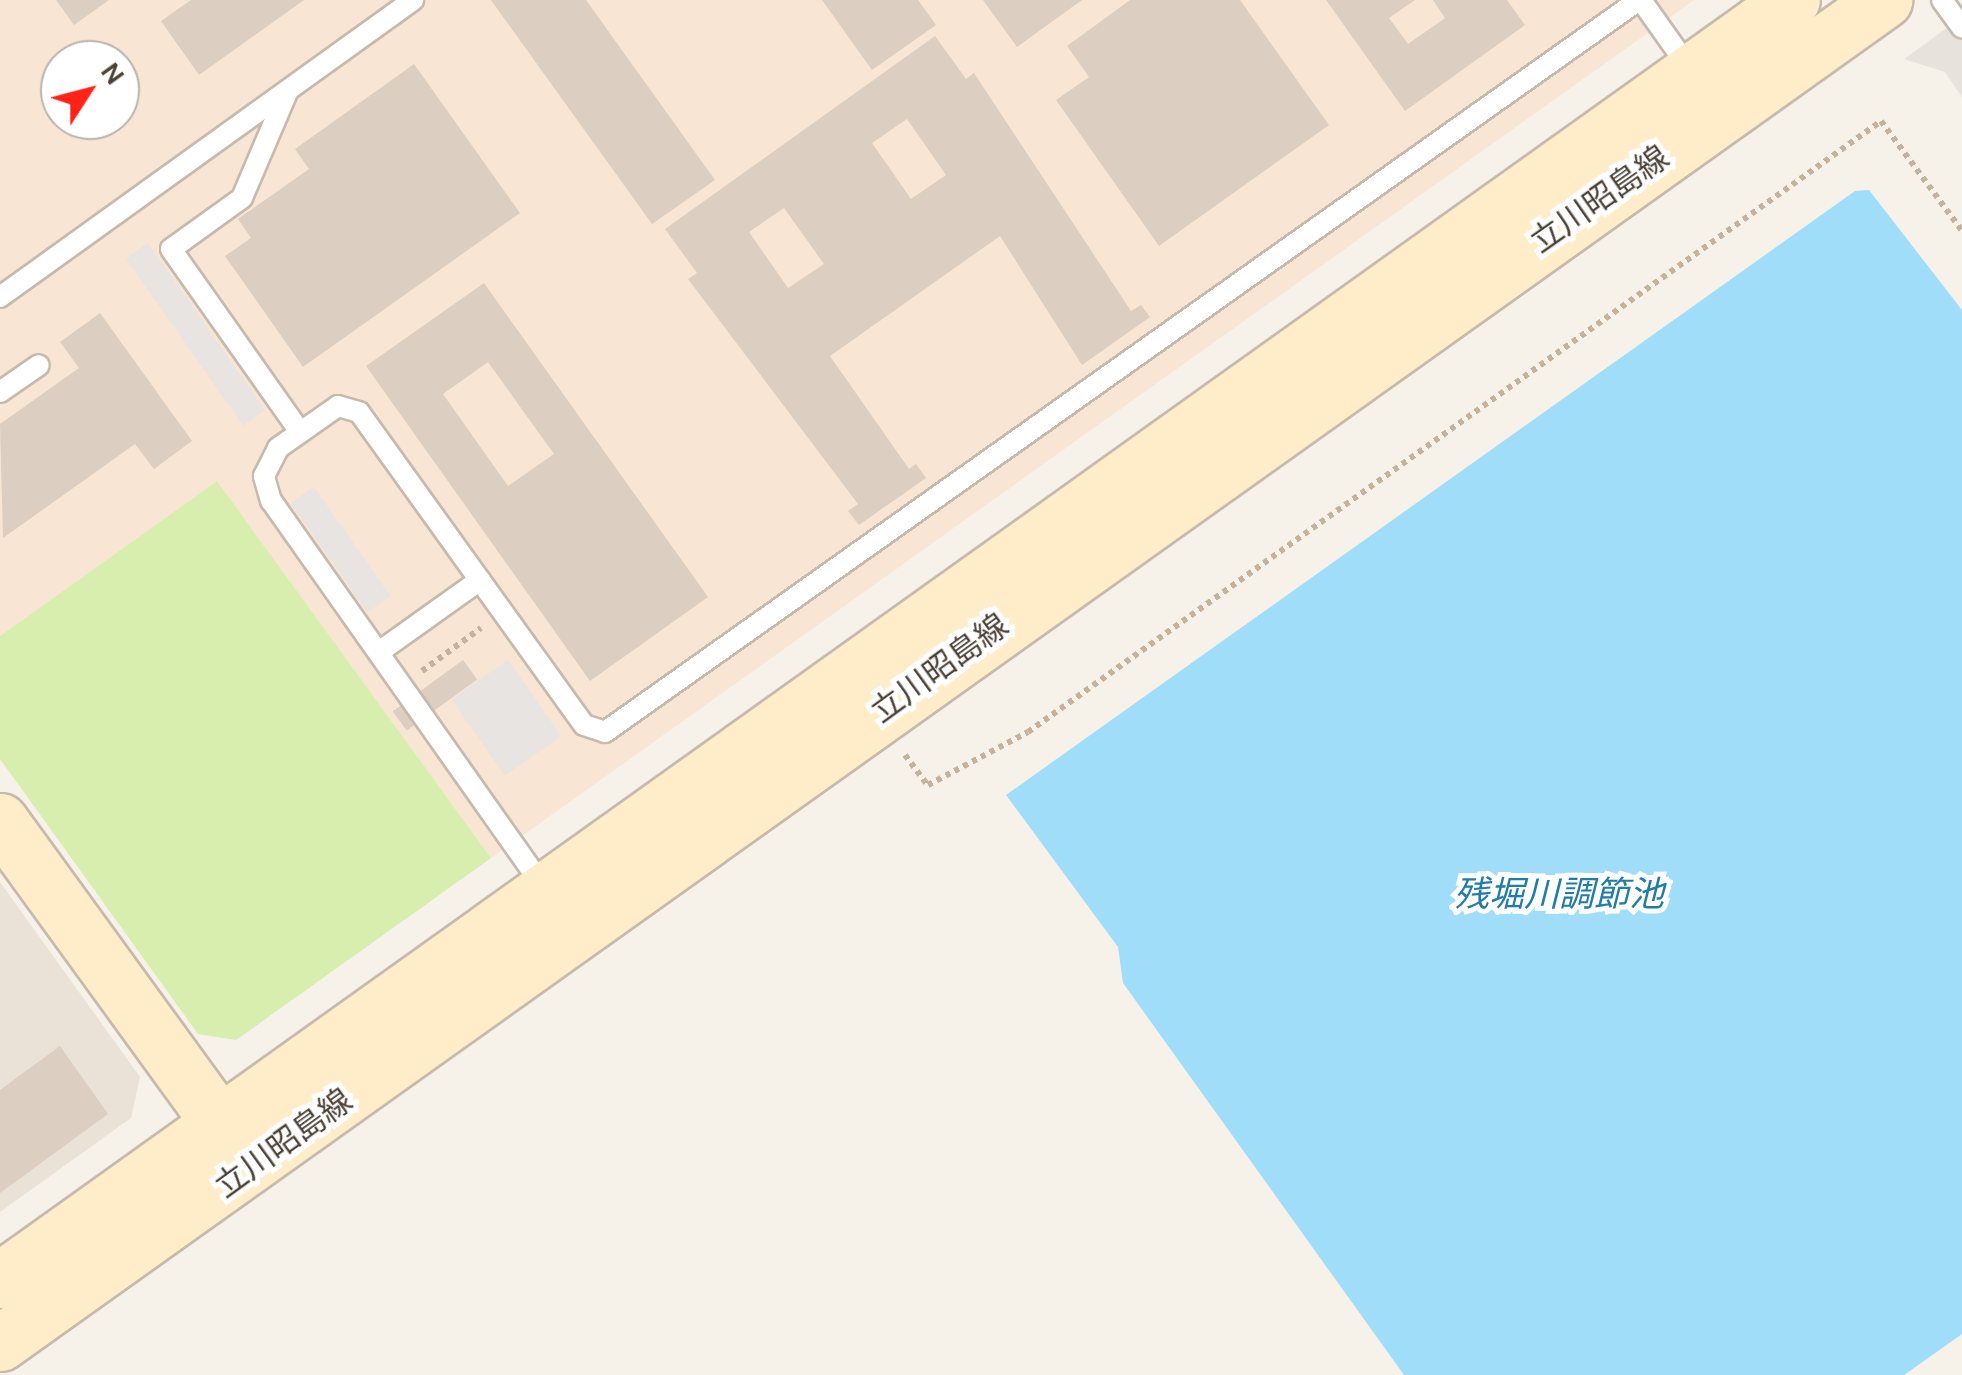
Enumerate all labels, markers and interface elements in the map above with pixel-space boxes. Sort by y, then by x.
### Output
north arrow [40,40,140,140]
text: N [94,55,132,91]
street label: 立川昭島線 [1523,138,1677,262]
street label: 立川昭島線 [864,606,1016,732]
water label: 残堀川調節池 [1454,874,1664,916]
street label: 立川昭島線 [208,1081,360,1207]

